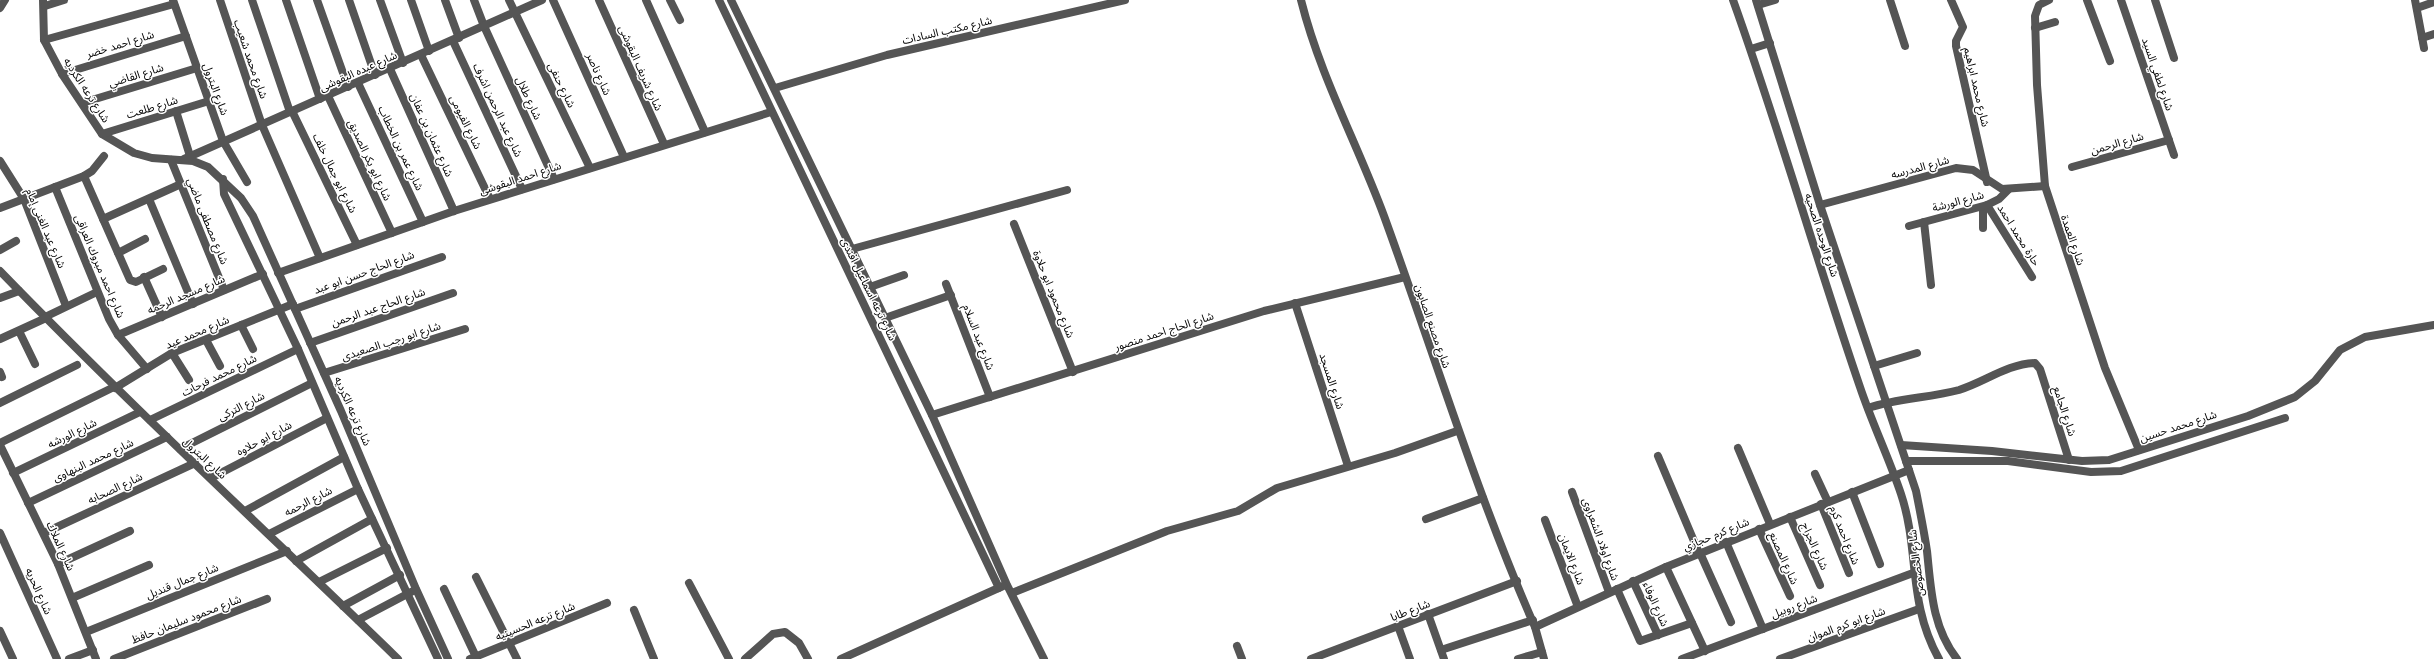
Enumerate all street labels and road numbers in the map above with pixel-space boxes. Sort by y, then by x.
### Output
street label: شارع مكتب السادات [901,13,994,48]
street label: شارع محمد شعيب [230,18,271,101]
street label: شارع شريف البقوشى [615,23,666,114]
street label: شارع احمد خضر [84,27,156,62]
street label: شارع لطفي السيد [2137,36,2177,114]
street label: شارع محمد ابراهيم [1959,46,1993,129]
street label: شارع عبده البقوشى [317,47,400,95]
street label: شارع ناصر [582,50,615,98]
street label: شارع ترعه الكرديه [60,55,113,126]
street label: شارع القاضي [107,60,166,92]
street label: شارع حنفى [544,60,579,111]
street label: شارع البترول [199,61,232,118]
street label: شارع عبد الرحمن اشرف [469,61,526,160]
street label: شارع طلال [512,74,545,123]
street label: شارع عثمان بن عفان [406,91,457,180]
street label: شارع طلعت [125,92,180,122]
street label: شارع الفيومى [446,93,485,152]
street label: شارع عمر بن الخطاب [374,103,427,193]
street label: شارع ابو بكر الصديق [344,117,395,204]
street label: شارع الرحمن [2089,129,2146,158]
street label: شارع ابو جمال خلف [309,131,360,216]
street label: شارع المدرسه [1889,152,1951,182]
street label: شارع احمد البقوشى [477,158,563,199]
street label: شارع مصطفى ماضي [182,176,232,268]
street label: شارع عبد الغنى إمام [22,186,69,271]
street label: شارع الورشة [1931,187,1986,216]
street label: شارع الوحده الصحيه [1801,191,1842,279]
street label: حارة محمد احمد [1995,202,2044,269]
street label: شارع احمد مبروك العراقى [71,212,128,321]
street label: شارع العمدة [2057,213,2088,268]
street label: شارع ترعه اسماعيل افندى [837,235,900,343]
street label: شارع الحاج حسن ابو عبد [312,247,417,298]
street label: شارع محمود ابو حلاوة [1029,248,1078,341]
street label: شارع مسجد الرحمه [145,271,228,318]
street label: شارع مصنع الصابون [1411,282,1454,371]
street label: شارع الحاج عبد الرحمن [329,284,428,331]
street label: شارع عبد السلام [959,302,998,373]
street label: شارع الحاج احمد منصور [1112,308,1216,355]
street label: شارع محمد عيد [163,312,232,353]
street label: شارع ابو رجب الصعيدى [340,318,443,365]
street label: شارع محمد فرحات [179,351,260,400]
street label: شارع المسجد [1315,351,1348,412]
street label: شارع ترعه الكرديه [331,374,375,449]
street label: شارع الجامع [2049,384,2080,438]
street label: شارع التركى [215,388,267,425]
street label: شارع محمد حسين [2138,407,2219,446]
street label: شارع الورشه [45,415,100,452]
street label: شارع ابو حلاوه [234,417,295,459]
street label: شارع البترول [180,434,230,483]
street label: شارع محمد البنهاوى [50,435,136,486]
street label: شارع الصحابه [85,469,145,508]
street label: شارع الرحمه [282,483,335,520]
street label: شارع اولاد الشعراوى [1579,496,1623,583]
street label: شارع احمد كرم [1826,503,1863,567]
street label: شارع كرم حجازي [1681,514,1753,556]
street label: شارع الملاك [43,519,79,574]
street label: شارع الجراج [1797,520,1832,573]
street label: شارع الخصوص [1905,528,1928,597]
street label: شارع المصنع [1765,529,1802,587]
street label: شارع الايمان [1555,531,1588,587]
street label: شارع جمال قنديل [144,560,221,603]
street label: شارع الحريه [22,565,56,617]
street label: شارع الوفاء [1639,579,1672,629]
street label: شارع محمود سليمان حافظ [129,591,244,647]
street label: شارع روبيل [1769,591,1820,622]
street label: شارع طابا [1388,596,1432,625]
street label: شارع ترعه الحسينيه [493,598,578,644]
street label: شارع ابو كرم الموان [1805,603,1888,646]

